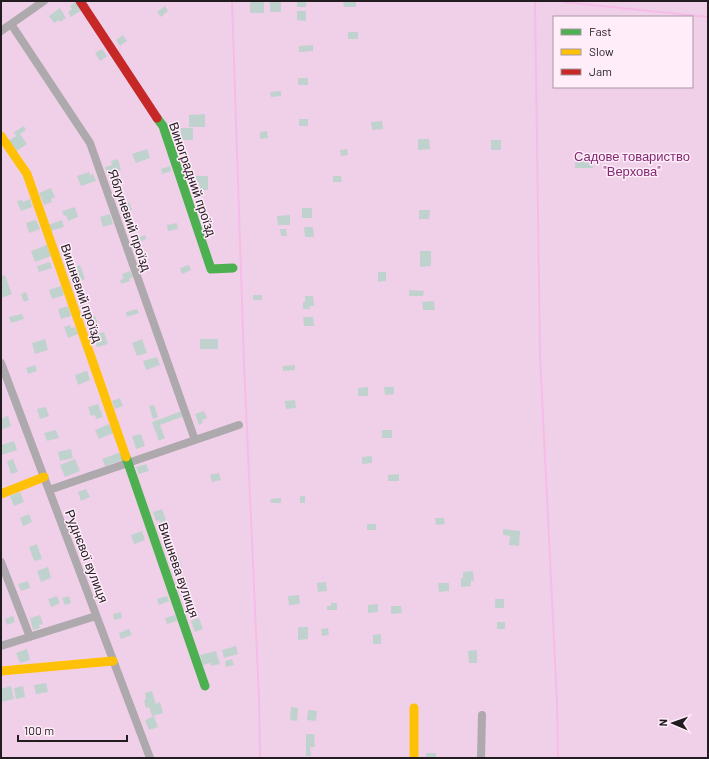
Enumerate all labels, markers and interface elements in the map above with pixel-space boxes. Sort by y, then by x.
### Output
legend [553,16,693,88]
text: Fast [589,24,612,38]
text: Slow [589,44,614,58]
text: Jam [589,64,612,78]
street label: Виноградний проїзд [166,120,220,239]
park label: Садове товариство "Верхова" [574,148,690,179]
street label: Яблуневий проїзд [105,167,155,274]
street label: Вишневий проїзд [58,242,106,345]
street label: Руднєвої вулиця [62,507,112,605]
street label: Вишнева вулиця [155,520,203,620]
north arrow [653,703,693,743]
scale bar [18,717,127,743]
text: N [656,719,669,727]
text: 100 m [24,723,54,737]

